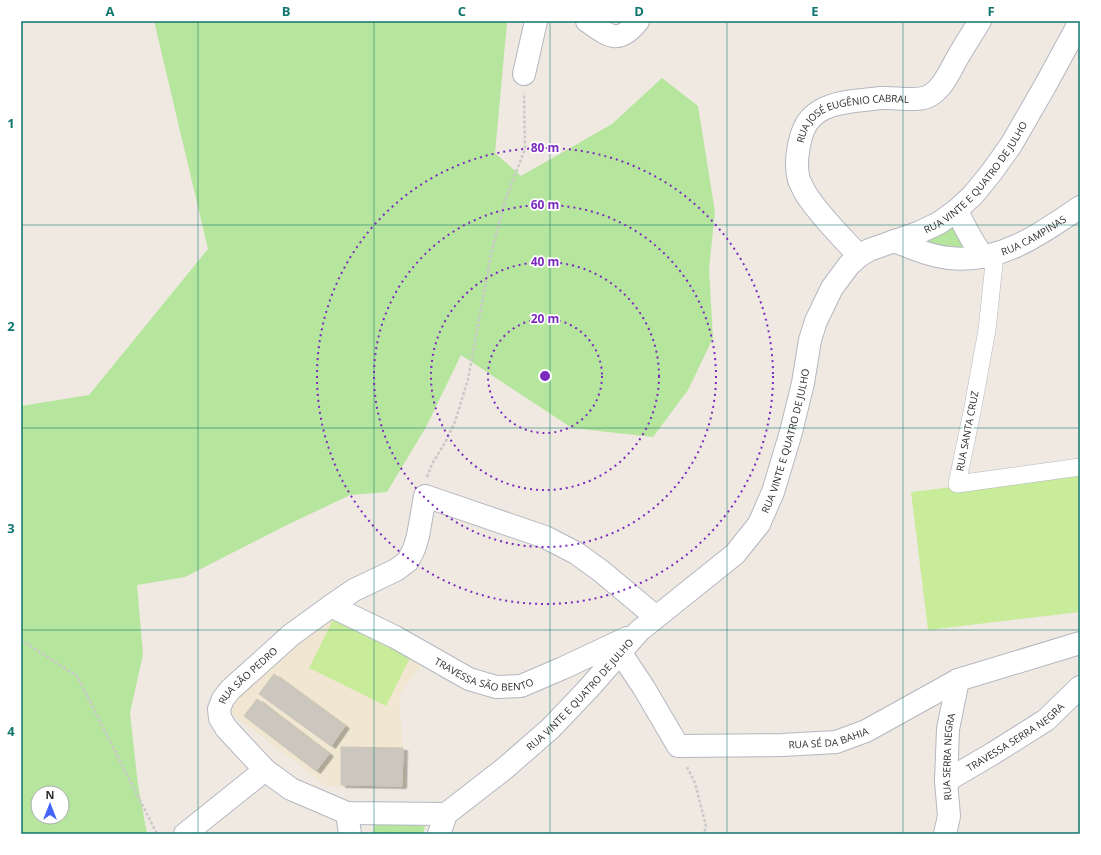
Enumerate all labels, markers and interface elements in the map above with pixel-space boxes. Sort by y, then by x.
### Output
text: A [106,2,115,20]
text: B [282,2,291,20]
text: C [458,2,466,20]
text: D [634,2,644,20]
text: E [811,2,819,20]
text: F [987,2,995,20]
street label: RUA JOSÉ EUGÊNIO CABRAL [793,91,909,144]
text: 1 [7,114,15,132]
street label: RUA VINTE E QUATRO DE JULHO [921,118,1030,236]
text: 80 m [531,139,559,156]
text: 60 m [531,196,559,213]
street label: RUA CAMPINAS [999,212,1069,258]
text: 40 m [531,253,559,270]
text: 20 m [531,310,559,327]
text: 2 [7,317,15,335]
street label: RUA VINTE E QUATRO DE JULHO [758,367,812,515]
centre of rings [538,369,552,383]
street label: RUA SANTA CRUZ [952,389,982,472]
text: 3 [7,519,15,537]
street label: RUA VINTE E QUATRO DE JULHO [523,635,636,754]
street label: RUA SÃO PEDRO [215,644,280,706]
street label: TRAVESSA SÃO BENTO [432,654,536,694]
street label: TRAVESSA SERRA NEGRA [964,699,1067,775]
street label: RUA SERRA NEGRA [939,711,958,801]
text: 4 [7,722,15,740]
street label: RUA SÉ DA BAHIA [788,724,871,752]
north arrow [30,785,70,825]
text: N [46,787,54,802]

